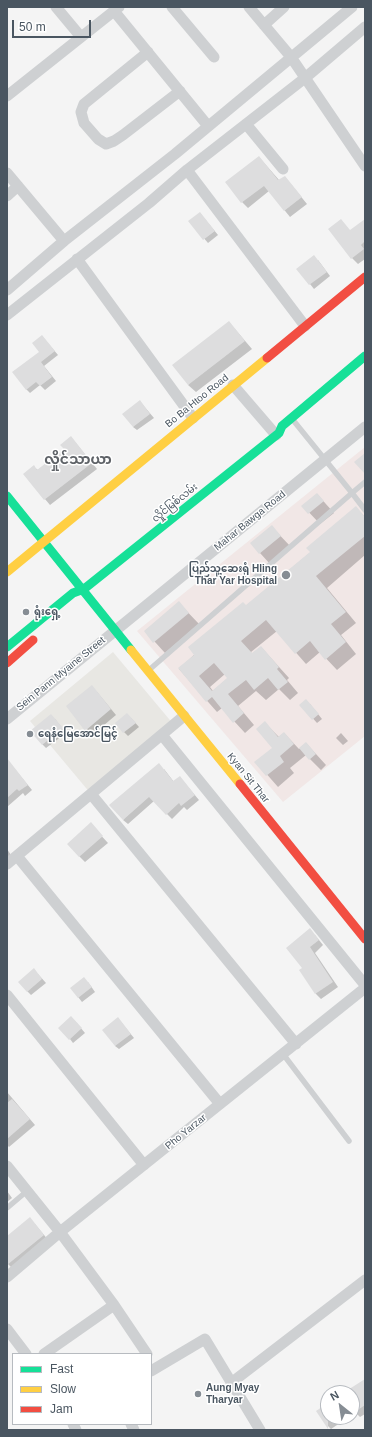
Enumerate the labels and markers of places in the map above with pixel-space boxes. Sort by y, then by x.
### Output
place label: ပြည်သူ့ဆေးရုံ Hling Thar Yar Hospital [189,563,277,586]
marker: ပြည်သူ့ဆေးရုံ Hling Thar Yar Hospital [280,569,292,581]
place label: ရုံးရှေ့ [34,606,61,618]
marker: ရုံးရှေ့ [21,607,31,617]
place label: ရေနံမြေအောင်မြင့် [38,728,118,740]
marker: ရေနံမြေအောင်မြင့် [25,729,35,739]
place label: Aung Myay Tharyar [206,1382,259,1406]
marker: Aung Myay Tharyar [193,1389,203,1399]

